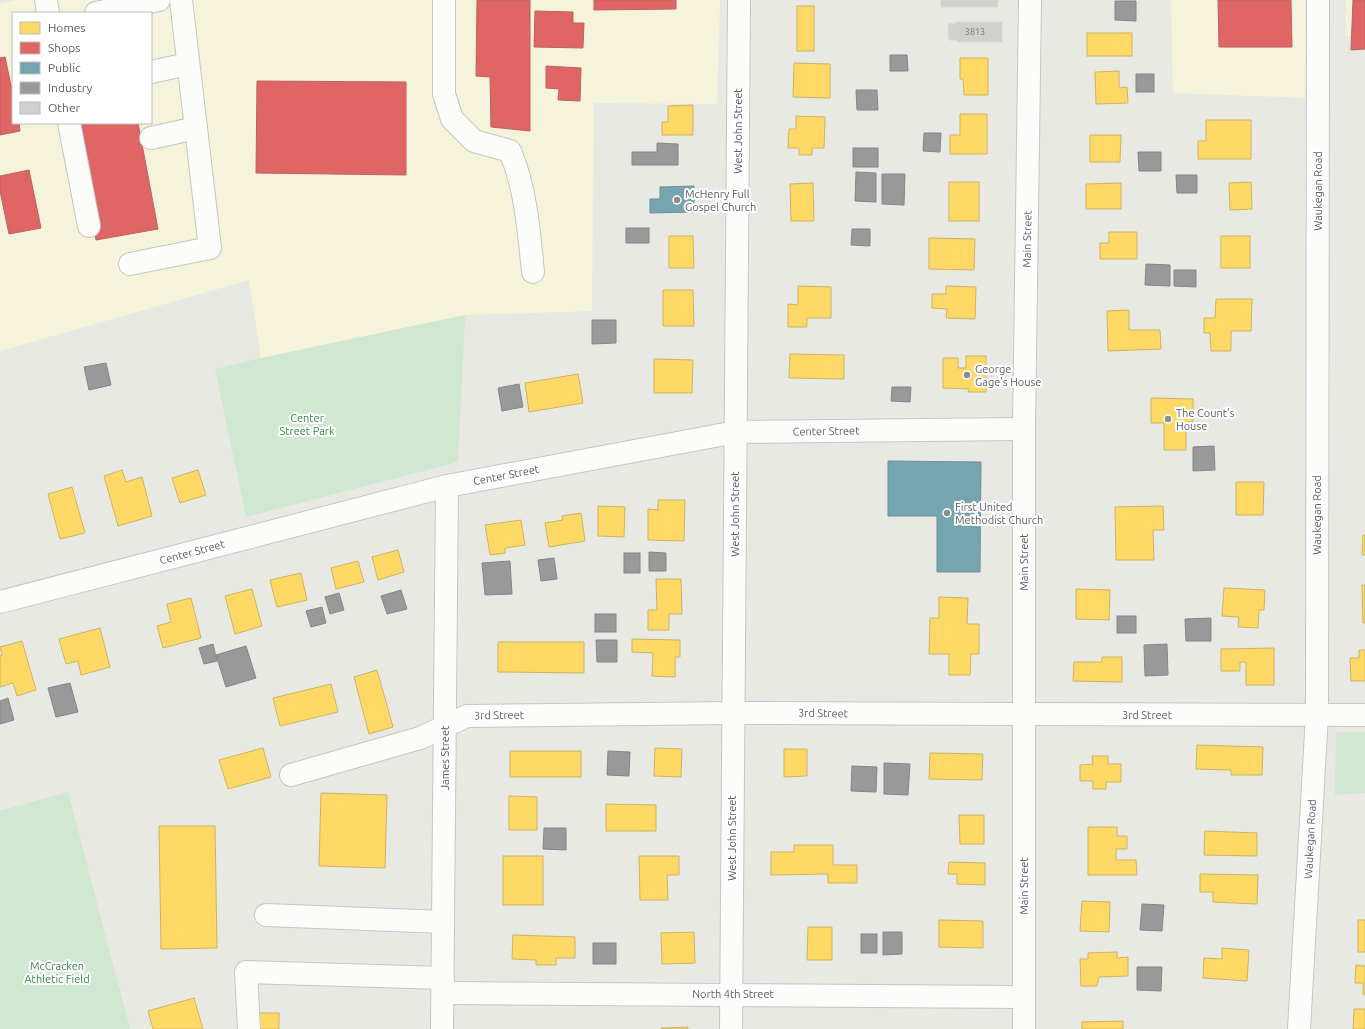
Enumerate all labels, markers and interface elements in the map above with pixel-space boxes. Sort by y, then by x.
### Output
legend [12,12,152,124]
text: Homes [48,21,86,34]
house number: 3813 [965,27,985,37]
text: Shops [48,41,80,54]
text: Public [48,61,81,74]
text: Industry [48,81,93,94]
street label: West John Street [732,88,744,174]
text: Other [48,101,81,114]
street label: Waukegan Road [1312,151,1324,231]
place label: McHenry Full Gospel Church [685,188,756,213]
marker: McHenry Full Gospel Church [672,195,682,205]
street label: Main Street [1020,210,1034,268]
place label: George Gage's House [975,363,1041,388]
marker: George Gage's House [962,370,972,380]
place label: The Count's House [1176,407,1235,432]
park label: Center Street Park [279,412,335,437]
marker: The Count's House [1163,414,1173,424]
street label: Center Street [792,424,860,438]
street label: Center Street [472,463,541,487]
street label: West John Street [729,471,741,557]
street label: Waukegan Road [1311,475,1323,555]
place label: First United Methodist Church [955,501,1043,526]
marker: First United Methodist Church [942,508,952,518]
street label: Main Street [1018,533,1030,591]
street label: Center Street [158,537,226,566]
street label: 3rd Street [798,707,849,719]
street label: 3rd Street [474,709,525,721]
street label: 3rd Street [1122,709,1173,721]
street label: James Street [439,725,451,790]
street label: West John Street [726,795,738,881]
street label: Waukegan Road [1302,799,1318,879]
street label: Main Street [1018,857,1030,915]
park label: McCracken Athletic Field [24,960,90,985]
street label: North 4th Street [692,988,774,1000]

